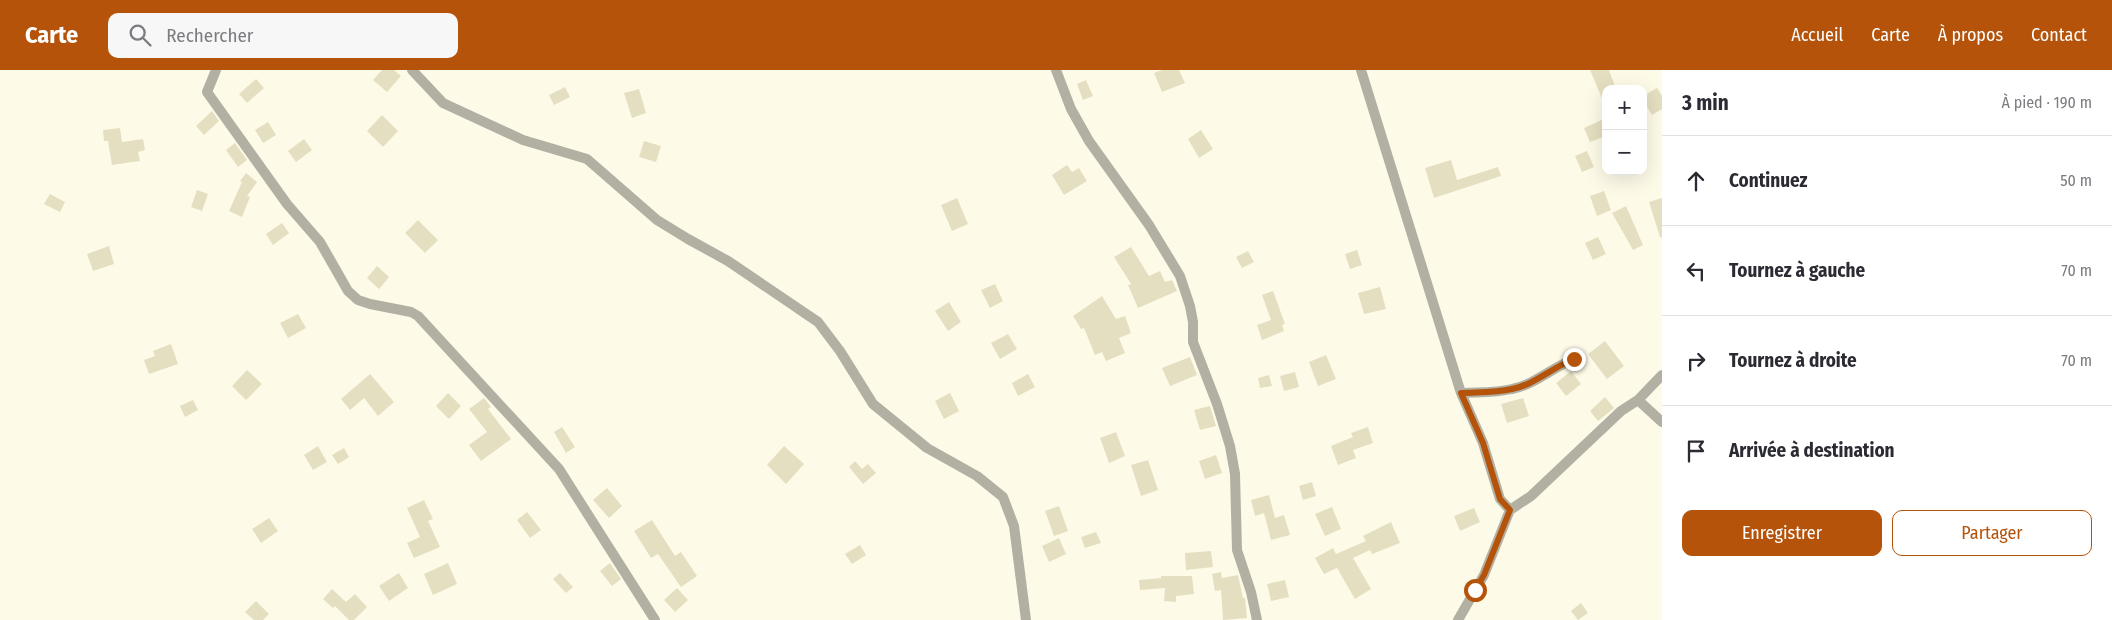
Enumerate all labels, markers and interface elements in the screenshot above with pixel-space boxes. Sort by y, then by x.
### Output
search box [108,13,458,58]
text: Carte [25,21,78,49]
icon: search [126,21,154,49]
text: Rechercher [166,24,253,47]
text: Accueil [1791,24,1843,46]
text: Carte [1871,24,1910,46]
text: À propos [1938,24,2003,46]
text: Contact [2031,24,2087,46]
map controls [1602,85,1647,175]
button: + [1602,85,1647,130]
text: 3 min [1682,90,1729,116]
text: À pied · 190 m [2001,93,2092,112]
button: − [1602,130,1647,175]
icon: ahead [1682,167,1710,195]
text: Continuez [1729,169,1808,192]
text: 50 m [2060,171,2092,190]
icon: left [1682,257,1710,285]
text: Tournez à gauche [1729,259,1865,282]
text: 70 m [2061,261,2092,280]
icon: right [1682,347,1710,375]
route end [1563,348,1586,371]
text: Tournez à droite [1729,349,1857,372]
text: 70 m [2061,351,2092,370]
icon: arrive [1682,437,1710,465]
text: Arrivée à destination [1729,439,1895,462]
button: Enregistrer [1682,510,1882,556]
button: Partager [1892,510,2092,556]
route start [1464,579,1487,602]

